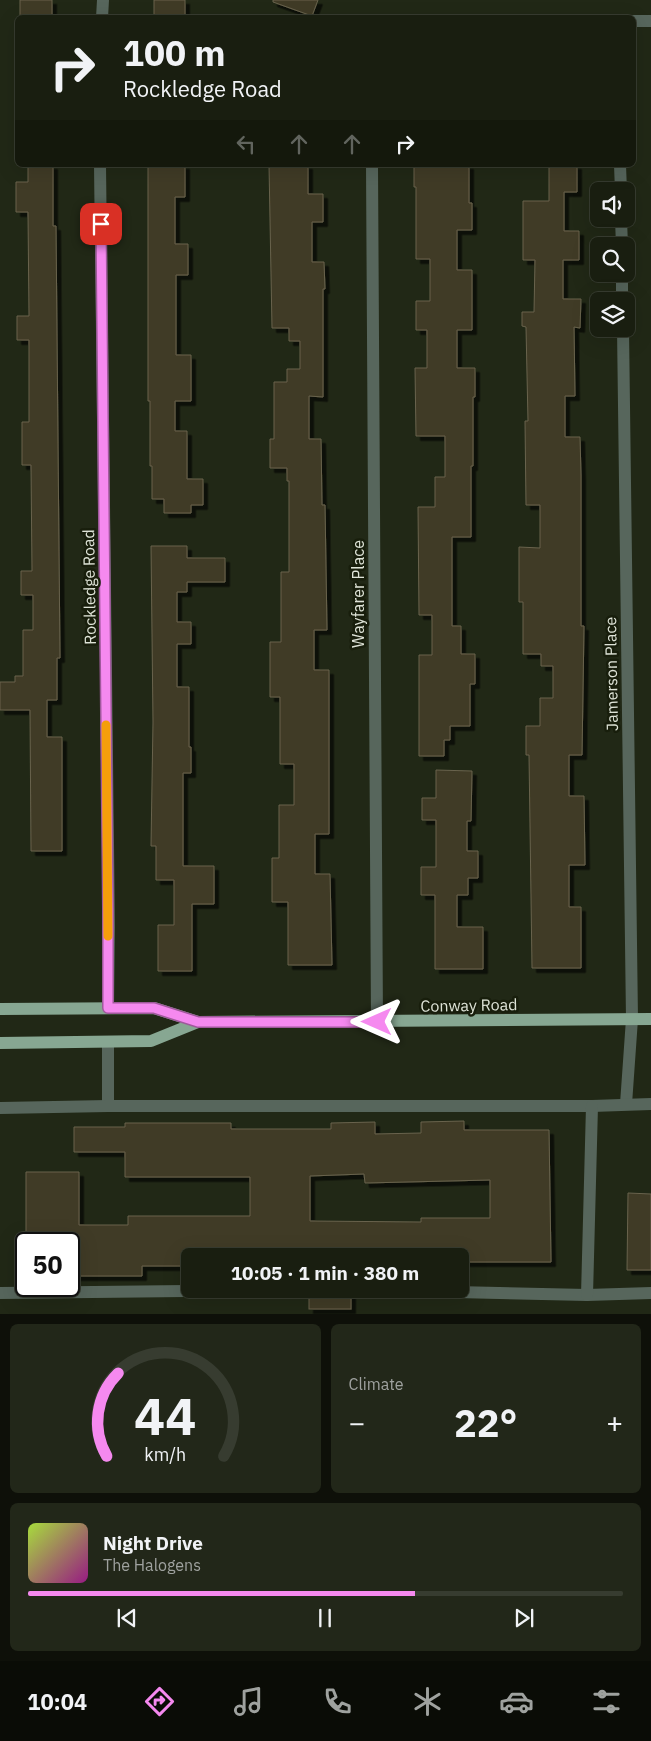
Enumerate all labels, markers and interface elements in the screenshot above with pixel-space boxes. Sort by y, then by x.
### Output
text: 100 m [123,30,226,76]
icon: right [40,35,105,100]
text: Rockledge Road [123,74,282,103]
icon: left [232,130,260,158]
icon: ahead [285,130,313,158]
icon: ahead [338,130,366,158]
icon: right [391,130,419,158]
map controls [590,182,635,337]
button: sound [590,182,635,227]
pin [80,203,122,245]
icon: arrive [87,210,115,238]
button: search [590,237,635,282]
button: layers [590,292,635,337]
street label: Rockledge Road [78,529,100,645]
street label: Wayfarer Place [348,540,368,648]
street label: Jamerson Place [600,616,622,731]
street label: Conway Road [420,994,518,1016]
position arrow [350,995,402,1047]
speed limit sign: 50 [15,1232,80,1297]
text: 10:05 · 1 min · 380 m [231,1261,419,1285]
text: Climate [349,1374,404,1394]
text: 44 [134,1382,196,1449]
text: 22° [454,1398,517,1447]
text: − [349,1404,365,1441]
text: + [606,1404,623,1441]
text: km/h [144,1443,186,1466]
text: Night Drive [103,1531,203,1555]
text: The Halogens [103,1555,201,1575]
icon: previous [113,1604,141,1632]
icon: pause [311,1604,339,1632]
icon: next [510,1604,538,1632]
icon: directions [142,1684,177,1719]
icon: music [231,1684,266,1719]
icon: phone [320,1684,355,1719]
icon: climate [410,1684,445,1719]
icon: car [499,1684,534,1719]
icon: filters [589,1684,624,1719]
text: 10:04 [27,1687,87,1716]

